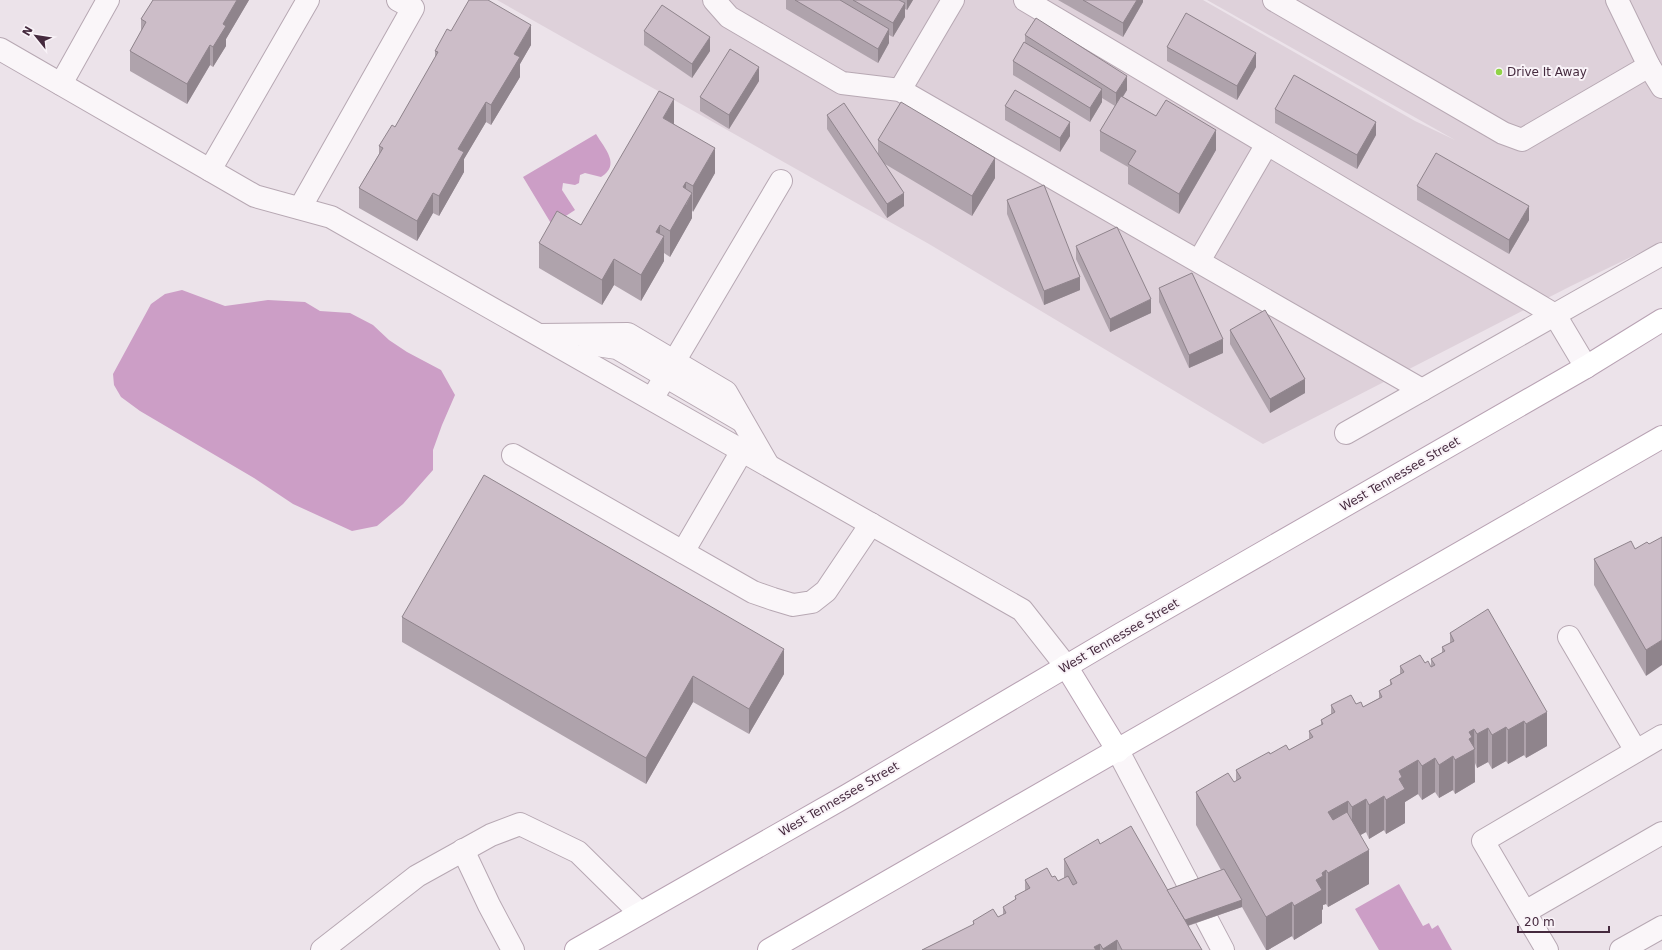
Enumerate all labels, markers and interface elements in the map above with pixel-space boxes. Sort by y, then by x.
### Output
north arrow [16,16,56,56]
text: N [20,24,36,38]
place label: Drive It Away [1507,65,1587,79]
marker: Drive It Away [1494,67,1504,77]
street label: West Tennessee Street [1338,434,1463,514]
street label: West Tennessee Street [1057,596,1182,676]
street label: West Tennessee Street [777,759,902,839]
scale bar [1518,908,1609,934]
text: 20 m [1524,915,1555,929]

